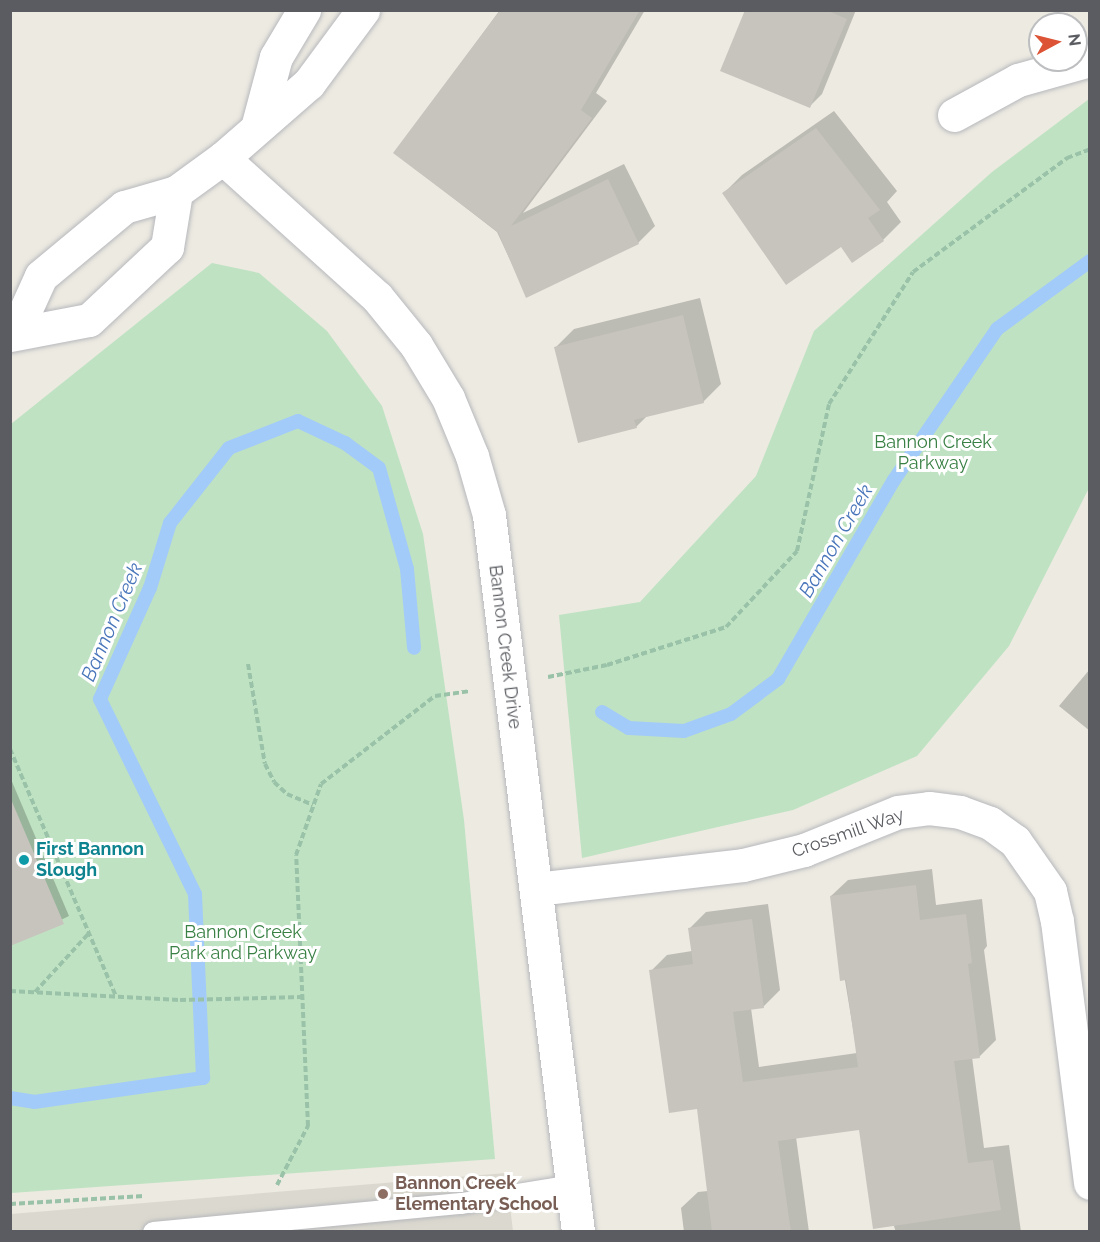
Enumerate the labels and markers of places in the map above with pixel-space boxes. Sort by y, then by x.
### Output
place label: First Bannon Slough [36,839,144,882]
marker: First Bannon Slough [17,853,31,867]
place label: Bannon Creek Elementary School [395,1173,559,1216]
marker: Bannon Creek Elementary School [376,1187,390,1201]

